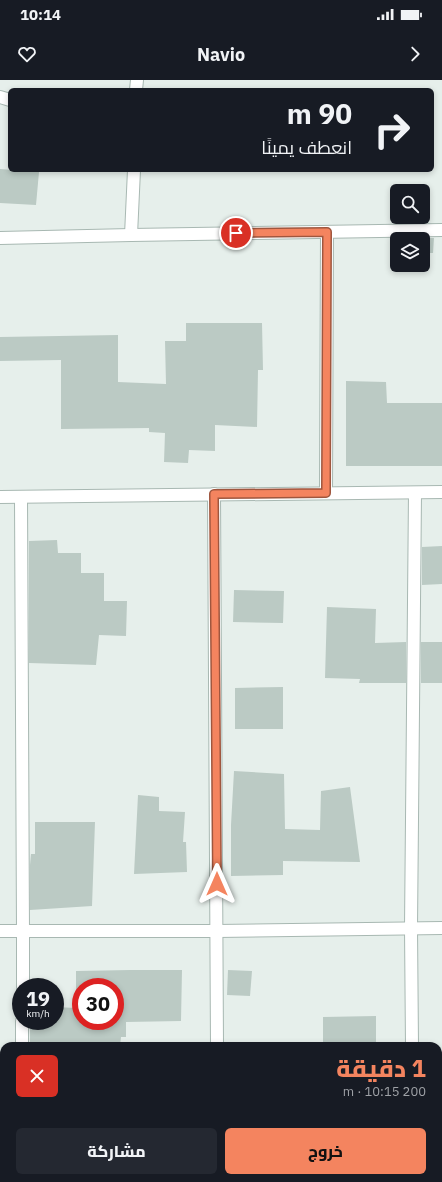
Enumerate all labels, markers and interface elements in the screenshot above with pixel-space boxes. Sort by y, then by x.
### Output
text: 10:14 [20,5,61,24]
icon: heart [16,43,38,65]
text: Navio [197,43,245,66]
icon: forward [404,43,426,65]
text: 90 m [287,95,352,132]
icon: right [366,104,418,156]
text: انعطف يمينًا [261,136,352,159]
map controls [390,184,430,272]
button: search [390,184,430,224]
pin [219,216,253,250]
icon: arrive [225,222,247,244]
button: layers [390,232,430,272]
position arrow [196,863,238,905]
speed limit sign: 30 [72,978,124,1030]
text: 19 [26,985,50,1012]
text: km/h [26,1007,50,1020]
text: 1 دقيقة [336,1052,426,1084]
button: close [16,1055,58,1097]
text: 200 m · 10:15 [343,1083,426,1100]
button: مشاركة [16,1128,217,1174]
button: خروج [225,1128,426,1174]

